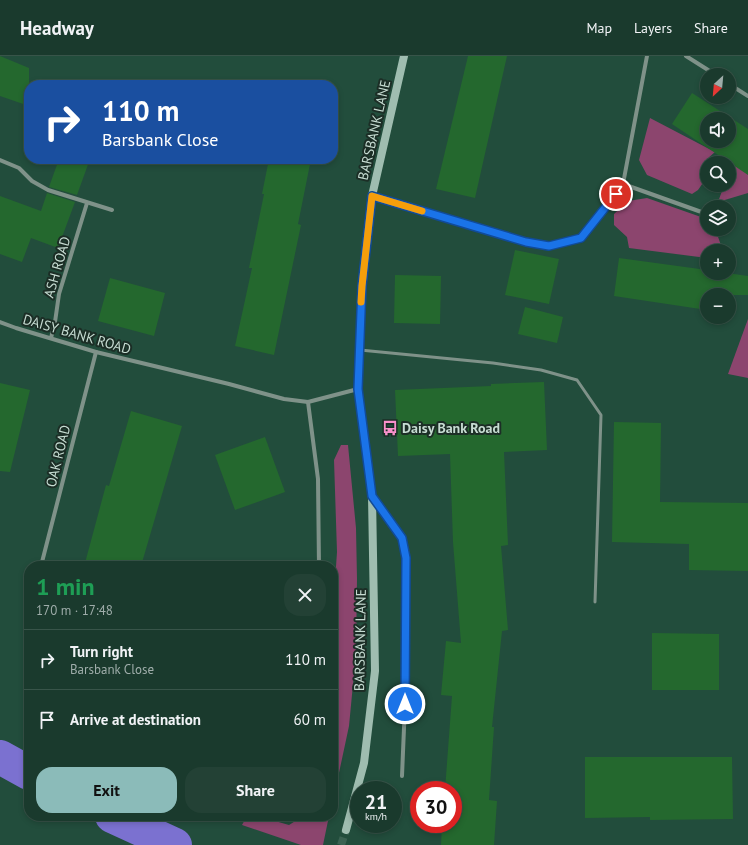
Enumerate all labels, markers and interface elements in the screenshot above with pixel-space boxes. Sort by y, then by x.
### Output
text: Headway [20,16,94,40]
text: Map [586,19,612,37]
text: Layers [634,19,672,37]
text: Share [694,19,728,37]
north arrow [700,68,736,104]
map controls [700,68,736,324]
street label: BARSBANK LANE [354,78,394,182]
text: 110 m [102,92,179,129]
icon: right [36,96,88,148]
button: sound [700,112,736,148]
text: Barsbank Close [102,128,218,151]
button: search [700,156,736,192]
pin [599,177,633,211]
icon: arrive [605,183,627,205]
button: layers [700,200,736,236]
street label: ASH ROAD [40,234,74,300]
button: + [700,244,736,280]
button: − [700,288,736,324]
street label: DAISY BANK ROAD [21,310,133,358]
bus stop icon: Daisy Bank Road [381,419,399,437]
place label: Daisy Bank Road [402,419,500,437]
street label: OAK ROAD [42,423,74,489]
text: 1 min [36,571,95,602]
button: close [284,574,326,616]
street label: BARSBANK LANE [350,589,370,691]
text: 170 m · 17:48 [36,602,113,619]
text: Turn right [70,642,133,661]
icon: right [36,649,58,671]
text: 110 m [285,650,326,669]
text: Barsbank Close [70,661,154,678]
position arrow [384,683,426,725]
icon: arrive [36,709,58,731]
text: Arrive at destination [70,710,201,729]
text: 60 m [293,710,326,729]
button: Exit [36,767,177,813]
button: Share [185,767,326,813]
speed limit sign: 30 [410,781,462,833]
text: 21 [365,789,387,815]
text: km/h [365,810,387,823]

